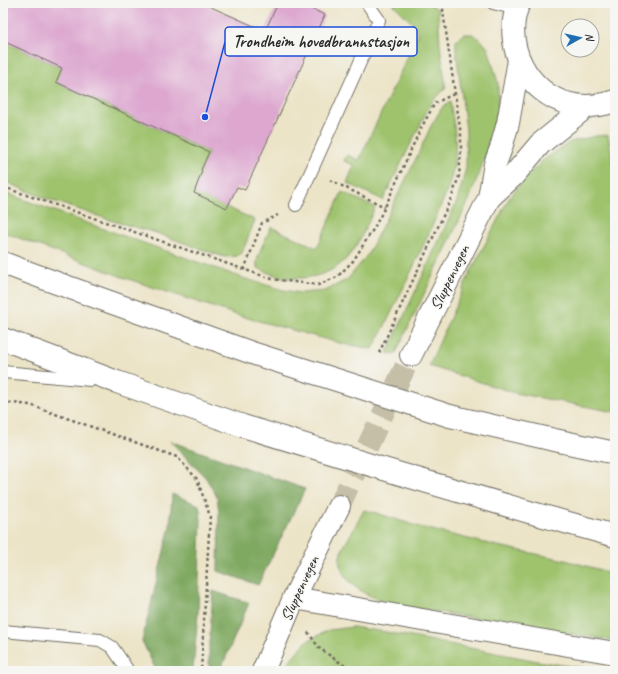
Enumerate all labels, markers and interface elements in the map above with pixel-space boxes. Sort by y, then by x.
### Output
north arrow [560,18,600,58]
callout: Trondheim hovedbrannstasjon [225,27,417,56]
text: Trondheim hovedbrannstasjon [233,31,410,52]
text: N [582,32,598,43]
street label: Sluppenvegen [426,241,475,313]
street label: Sluppenvegen [276,552,324,624]

